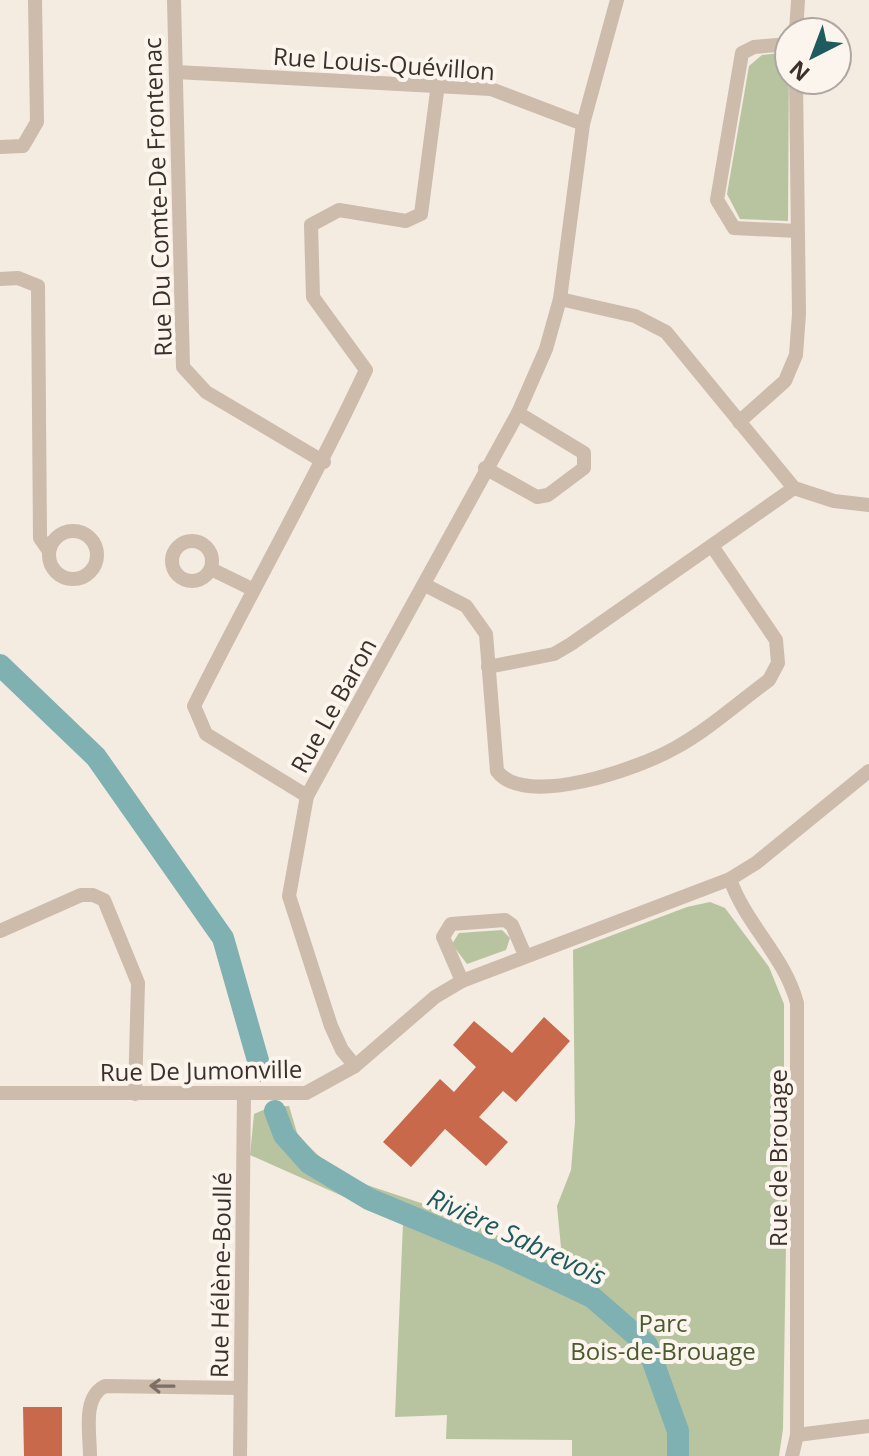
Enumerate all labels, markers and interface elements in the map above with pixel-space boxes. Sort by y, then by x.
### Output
north arrow [773,16,853,96]
street label: Rue Du Comte-De Frontenac [135,37,179,357]
street label: Rue Louis-Quévillon [272,39,496,87]
text: N [782,54,816,89]
street label: Rue Le Baron [282,632,384,778]
street label: Rue De Jumonville [99,1052,303,1088]
street label: Rue de Brouage [761,1069,794,1247]
street label: Rue Hélène-Boullé [202,1172,238,1378]
water label: Rivière Sabrevois [422,1179,612,1293]
park label: Parc Bois-de-Brouage [570,1306,756,1367]
one-way arrow [149,1379,176,1394]

